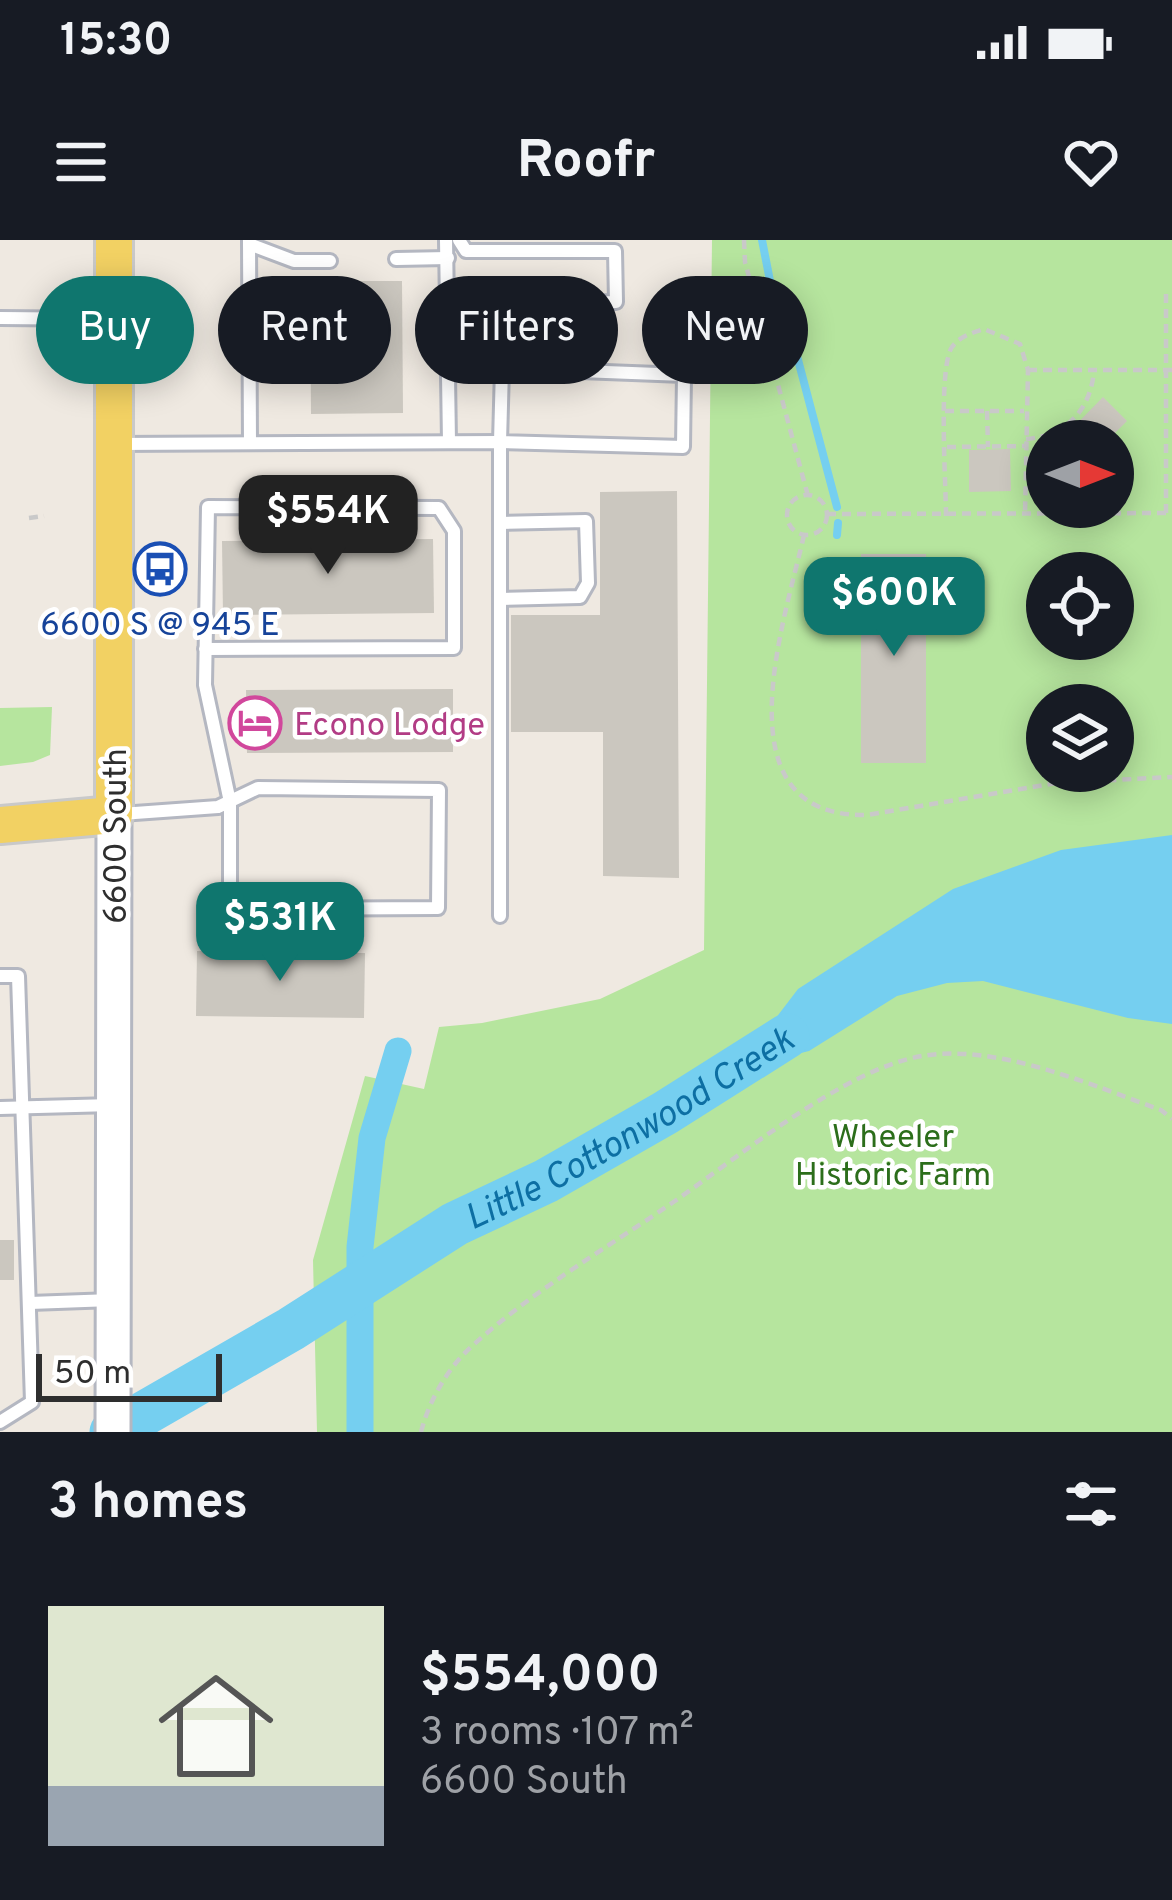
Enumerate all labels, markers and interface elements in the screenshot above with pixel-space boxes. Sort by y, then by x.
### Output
text: 15:30 [60,14,172,71]
text: Roofr [517,128,655,197]
icon: menu [48,129,114,195]
icon: heart [1058,129,1124,195]
chip: Buy [36,276,194,384]
chip: Rent [218,276,391,384]
chip: Filters [415,276,618,384]
chip: New [642,276,808,384]
north arrow [1026,420,1134,528]
map controls [1026,420,1134,792]
pin: $554K [244,475,412,577]
text: $554K [266,489,390,538]
bus stop icon: 6600 S @ 945 E [132,541,188,597]
button: locate [1026,552,1134,660]
pin: $600K [810,557,978,659]
text: $600K [831,571,957,620]
place label: 6600 S @ 945 E [40,606,280,648]
button: layers [1026,684,1134,792]
hotel icon: Econo Lodge [227,695,283,751]
place label: Econo Lodge [294,706,485,748]
street label: 6600 South [97,748,139,924]
pin: $531K [196,882,364,984]
text: $531K [223,896,337,945]
water label: Little Cottonwood Creek [458,1018,805,1243]
park label: Wheeler Historic Farm [795,1118,991,1198]
scale bar [36,1348,222,1401]
text: 50 m [54,1354,131,1396]
icon: filters [1058,1471,1124,1537]
text: 3 homes [48,1472,248,1537]
text: $554,000 [420,1645,660,1710]
icon: home [144,1654,288,1798]
text: 3 rooms · 107 m² [420,1710,694,1759]
text: 6600 South [420,1759,628,1808]

